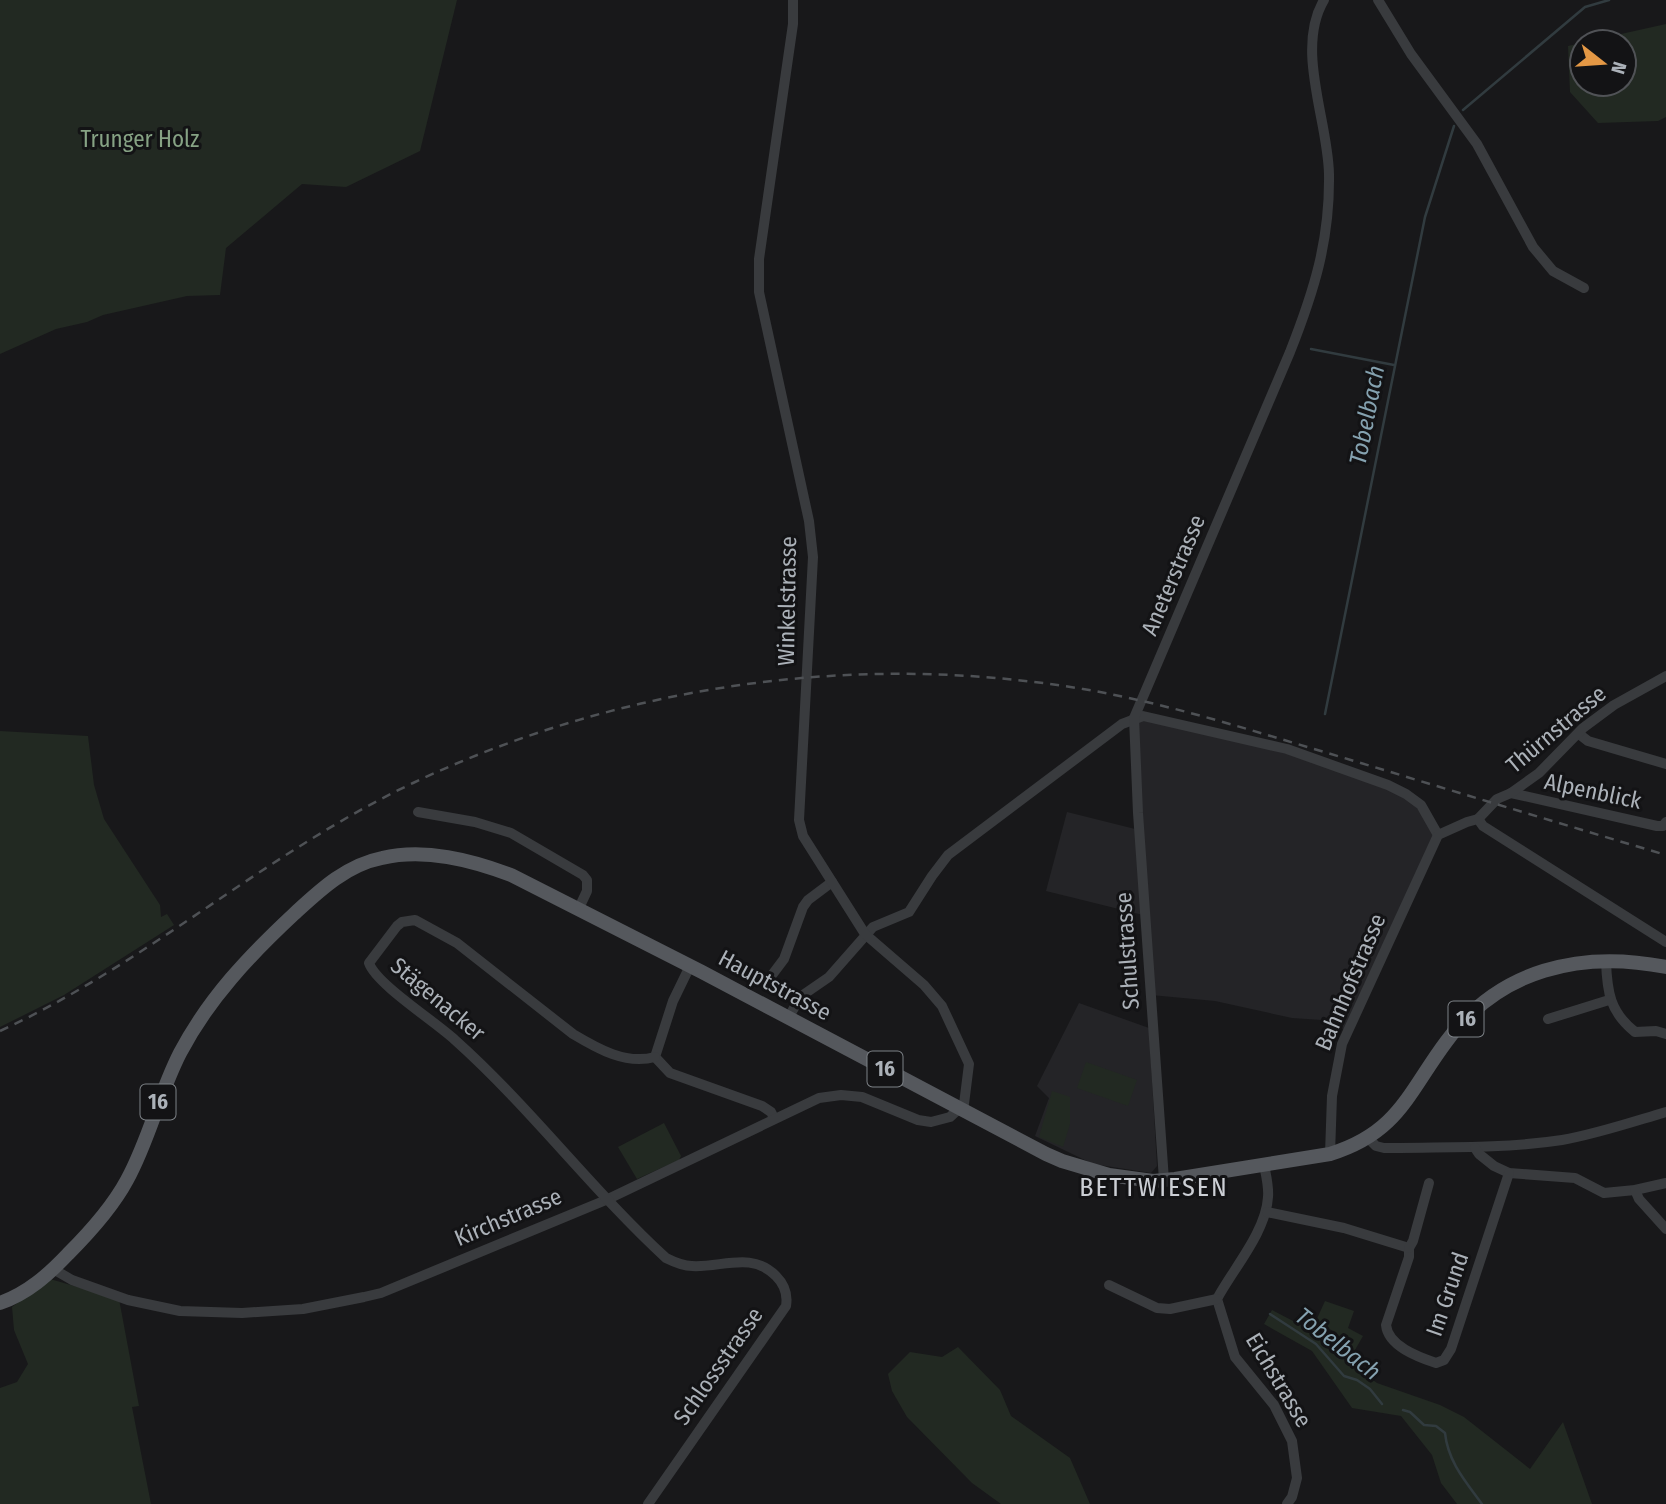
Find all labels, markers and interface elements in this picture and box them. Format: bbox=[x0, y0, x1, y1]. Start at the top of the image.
north arrow bbox=[1568, 28, 1638, 98]
text: N bbox=[1606, 59, 1631, 77]
park label: Trunger Holz bbox=[81, 125, 199, 153]
water label: Tobelbach bbox=[1344, 363, 1390, 467]
street label: Aneterstrasse bbox=[1135, 510, 1211, 640]
street label: Winkelstrasse bbox=[772, 536, 802, 666]
street label: Thürnstrasse bbox=[1500, 679, 1612, 779]
street label: Alpenblick bbox=[1542, 767, 1644, 815]
street label: Schulstrasse bbox=[1109, 891, 1145, 1011]
street label: Bahnhofstrasse bbox=[1309, 909, 1391, 1055]
street label: Hauptstrasse bbox=[714, 944, 836, 1026]
street label: Stägenacker bbox=[385, 951, 491, 1047]
road number: 16 bbox=[1448, 1002, 1484, 1036]
road number: 16 bbox=[868, 1052, 903, 1086]
road number: 16 bbox=[140, 1084, 176, 1120]
district label: BETTWIESEN bbox=[1079, 1172, 1229, 1203]
street label: Kirchstrasse bbox=[450, 1182, 566, 1252]
street label: Im Grund bbox=[1420, 1248, 1474, 1340]
street label: Schlossstrasse bbox=[667, 1302, 769, 1430]
water label: Tobelbach bbox=[1290, 1302, 1386, 1386]
street label: Eichstrasse bbox=[1240, 1328, 1318, 1432]

